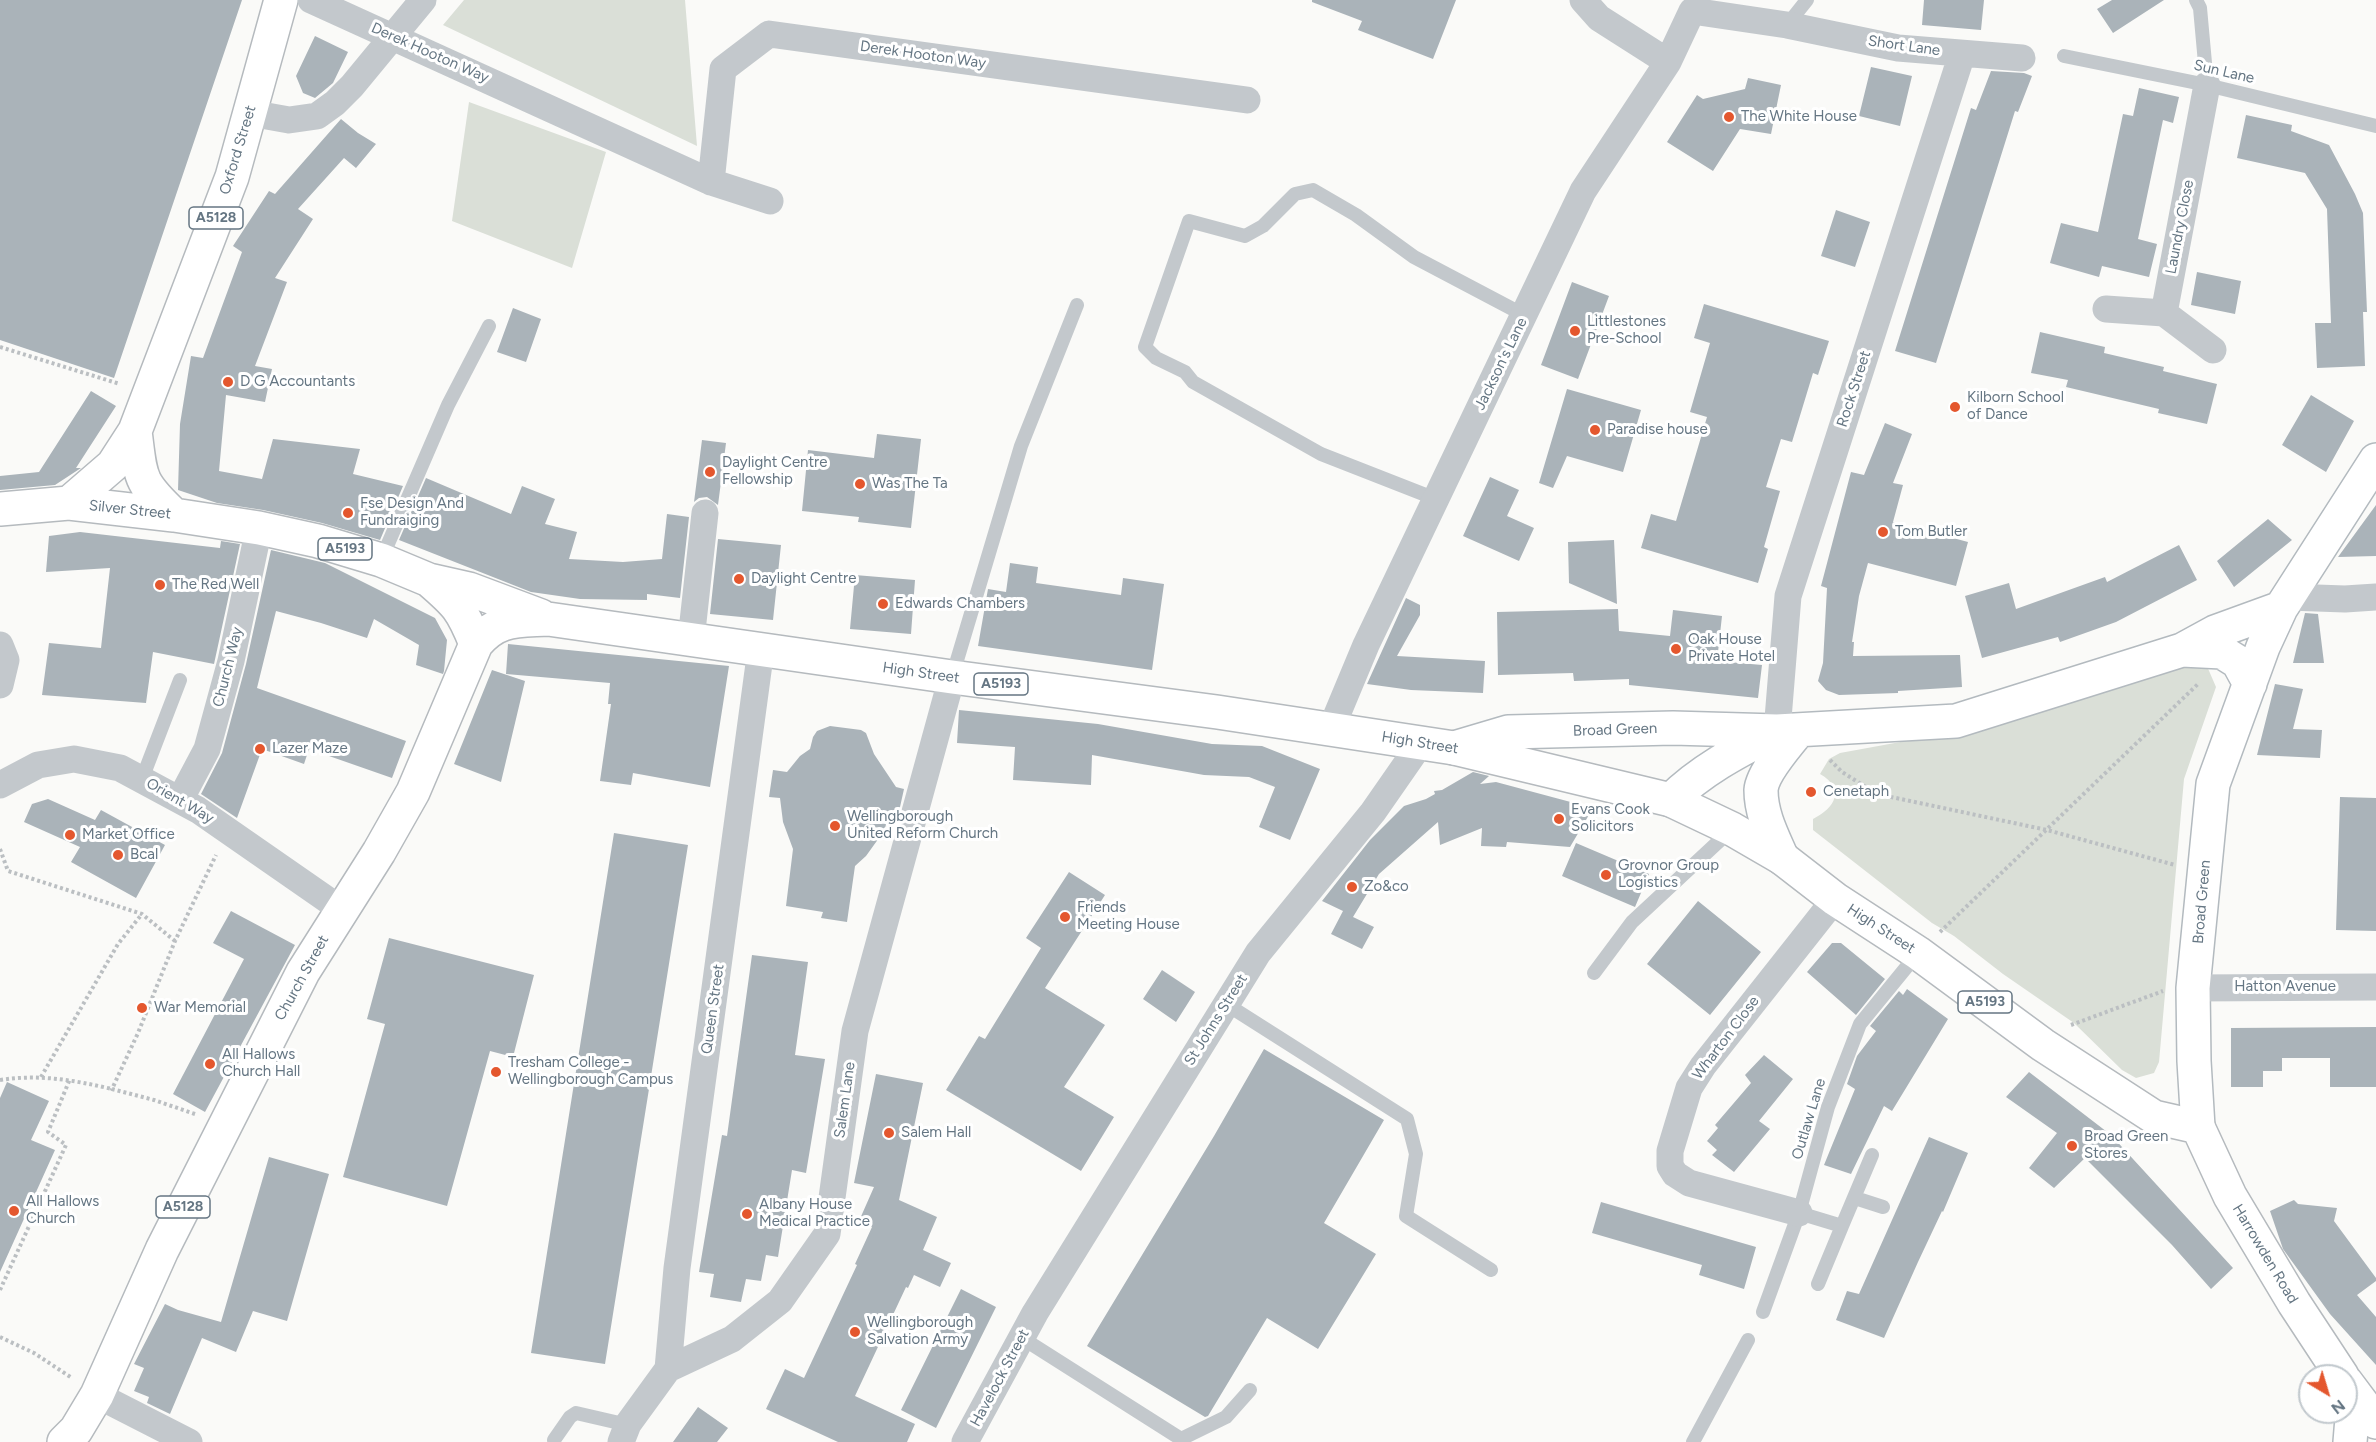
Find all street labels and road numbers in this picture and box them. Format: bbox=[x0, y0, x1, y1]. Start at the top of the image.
street label: Derek Hooton Way bbox=[368, 19, 492, 87]
street label: Short Lane bbox=[1867, 32, 1941, 60]
street label: Derek Hooton Way bbox=[859, 37, 987, 73]
street label: Sun Lane bbox=[2192, 56, 2256, 88]
street label: Oxford Street bbox=[216, 103, 260, 197]
street label: Laundry Close bbox=[2162, 178, 2198, 276]
road number: A5128 bbox=[189, 207, 243, 229]
street label: Jackson's Lane bbox=[1471, 315, 1531, 413]
street label: Rock Street bbox=[1833, 349, 1875, 429]
street label: Silver Street bbox=[88, 497, 172, 523]
road number: A5193 bbox=[318, 538, 372, 560]
street label: Church Way bbox=[209, 625, 247, 709]
street label: High Street bbox=[881, 659, 961, 687]
road number: A5193 bbox=[974, 673, 1028, 695]
street label: Broad Green bbox=[1573, 720, 1657, 740]
street label: High Street bbox=[1380, 728, 1460, 758]
street label: Orient Way bbox=[143, 774, 217, 828]
street label: Broad Green bbox=[2189, 859, 2215, 945]
street label: High Street bbox=[1844, 900, 1918, 958]
street label: Church Street bbox=[271, 932, 333, 1024]
street label: Queen Street bbox=[698, 963, 728, 1055]
street label: St Johns Street bbox=[1181, 971, 1251, 1069]
street label: Hatton Avenue bbox=[2234, 978, 2336, 996]
road number: A5193 bbox=[1958, 991, 2012, 1013]
street label: Wharton Close bbox=[1689, 993, 1763, 1083]
street label: Salem Lane bbox=[831, 1061, 859, 1139]
street label: Outlaw Lane bbox=[1788, 1076, 1830, 1162]
road number: A5128 bbox=[156, 1196, 210, 1218]
street label: Harrowden Road bbox=[2228, 1201, 2302, 1307]
street label: Havelock Street bbox=[967, 1326, 1033, 1430]

